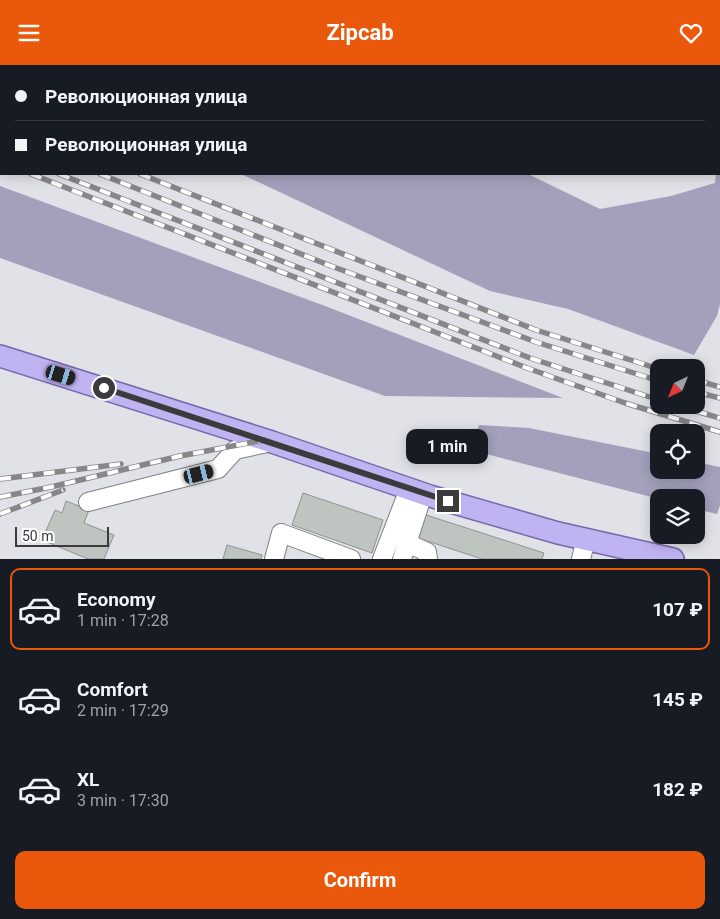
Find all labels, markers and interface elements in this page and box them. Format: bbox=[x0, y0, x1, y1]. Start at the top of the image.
icon: menu bbox=[15, 19, 43, 47]
icon: heart bbox=[677, 19, 705, 47]
text: Zipcab bbox=[326, 20, 394, 45]
text: Революционная улица bbox=[45, 85, 247, 108]
text: Революционная улица bbox=[45, 133, 247, 156]
north arrow bbox=[650, 359, 705, 414]
map controls bbox=[650, 359, 705, 544]
car bbox=[44, 363, 77, 387]
route start bbox=[93, 377, 115, 399]
button: locate bbox=[650, 424, 705, 479]
callout: 1 min bbox=[407, 429, 489, 463]
text: 1 min bbox=[427, 437, 467, 456]
car bbox=[182, 463, 215, 485]
button: layers bbox=[650, 489, 705, 544]
route end bbox=[437, 490, 459, 512]
scale bar bbox=[15, 524, 109, 547]
text: 50 m bbox=[22, 528, 54, 544]
icon: car bbox=[17, 587, 62, 632]
text: Economy bbox=[77, 588, 156, 611]
text: 107 ₽ bbox=[652, 598, 703, 621]
text: 1 min · 17:28 bbox=[77, 611, 169, 630]
icon: car bbox=[17, 677, 62, 722]
text: Comfort bbox=[77, 678, 148, 701]
text: 145 ₽ bbox=[652, 688, 703, 711]
text: 2 min · 17:29 bbox=[77, 701, 169, 720]
icon: car bbox=[17, 767, 62, 812]
text: XL bbox=[77, 768, 99, 791]
text: 182 ₽ bbox=[652, 778, 703, 801]
text: 3 min · 17:30 bbox=[77, 791, 169, 810]
button: Confirm bbox=[15, 851, 705, 909]

